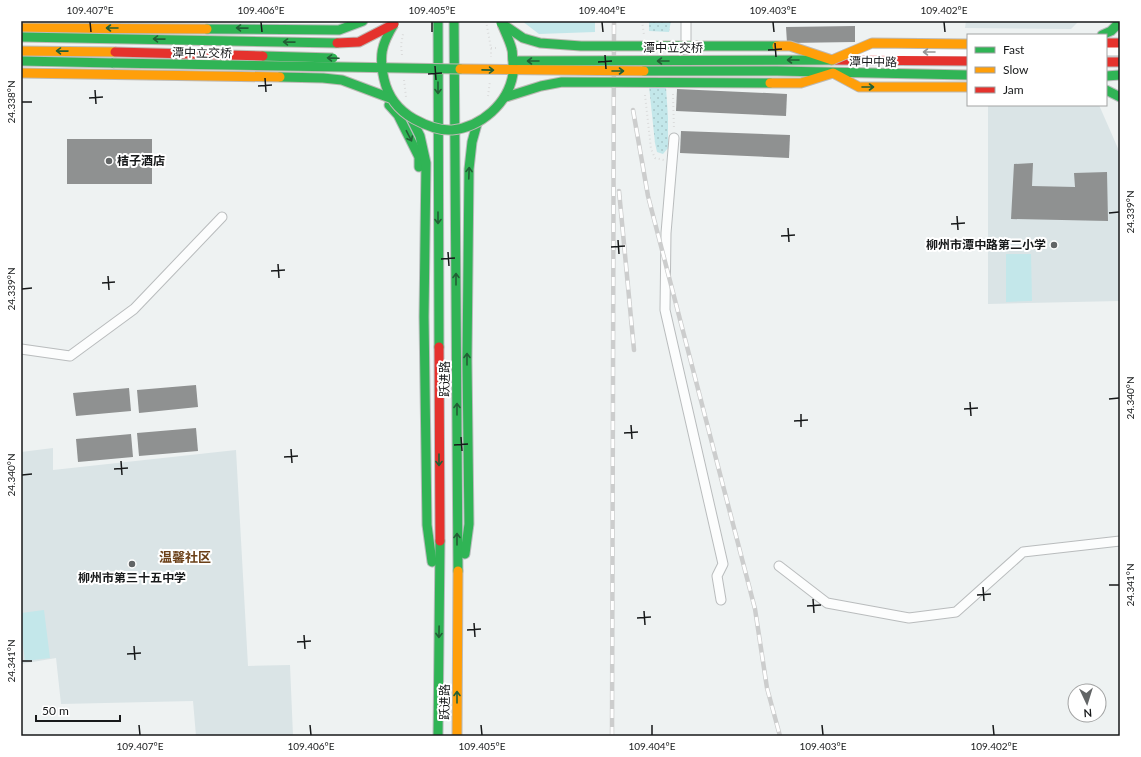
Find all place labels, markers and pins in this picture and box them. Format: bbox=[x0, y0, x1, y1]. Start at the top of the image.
place label: 桔子酒店 bbox=[117, 153, 165, 168]
marker: 桔子酒店 bbox=[104, 156, 114, 166]
place label: 柳州市潭中路第二小学 bbox=[926, 237, 1046, 252]
marker: 柳州市潭中路第二小学 bbox=[1049, 240, 1059, 250]
marker: 柳州市第三十五中学 bbox=[127, 559, 137, 569]
place label: 柳州市第三十五中学 bbox=[78, 570, 186, 585]

